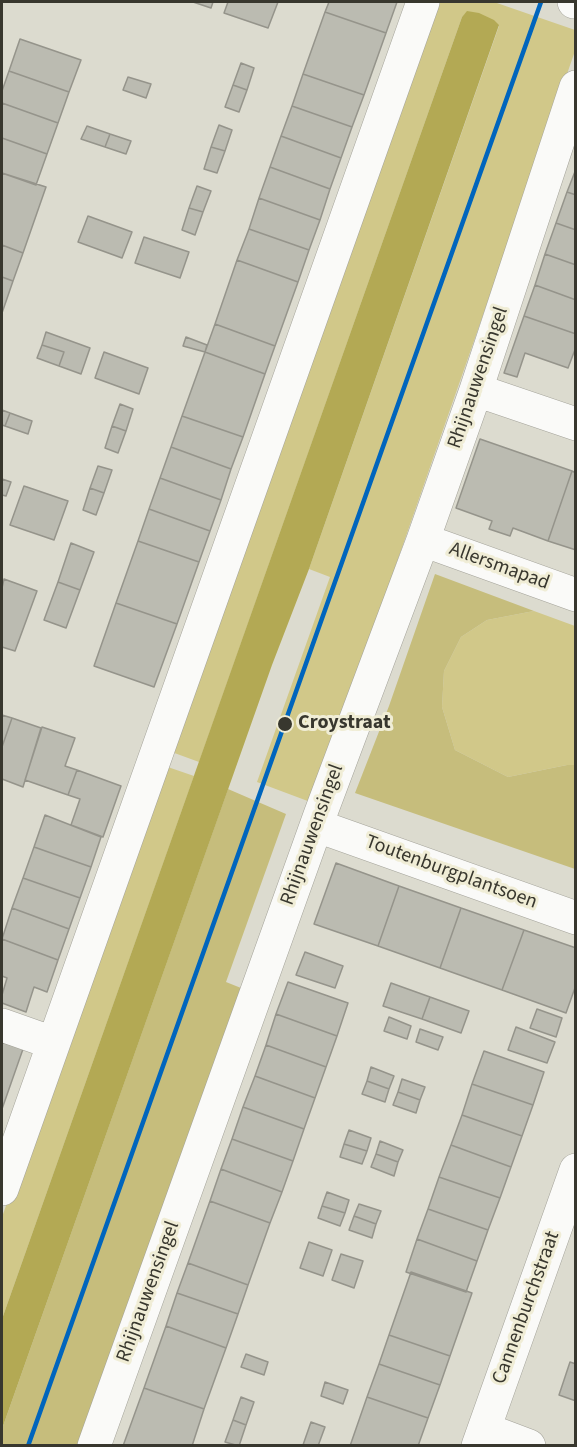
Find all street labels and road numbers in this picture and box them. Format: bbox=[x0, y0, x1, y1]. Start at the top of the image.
street label: Rhijnauwensingel bbox=[444, 304, 514, 452]
street label: Allersmapad bbox=[446, 538, 552, 596]
street label: Rhijnauwensingel bbox=[276, 761, 350, 909]
street label: Toutenburgplantsoen bbox=[362, 831, 540, 915]
street label: Rhijnauwensingel bbox=[112, 1218, 186, 1366]
street label: Cannenburchstraat bbox=[488, 1228, 566, 1388]

